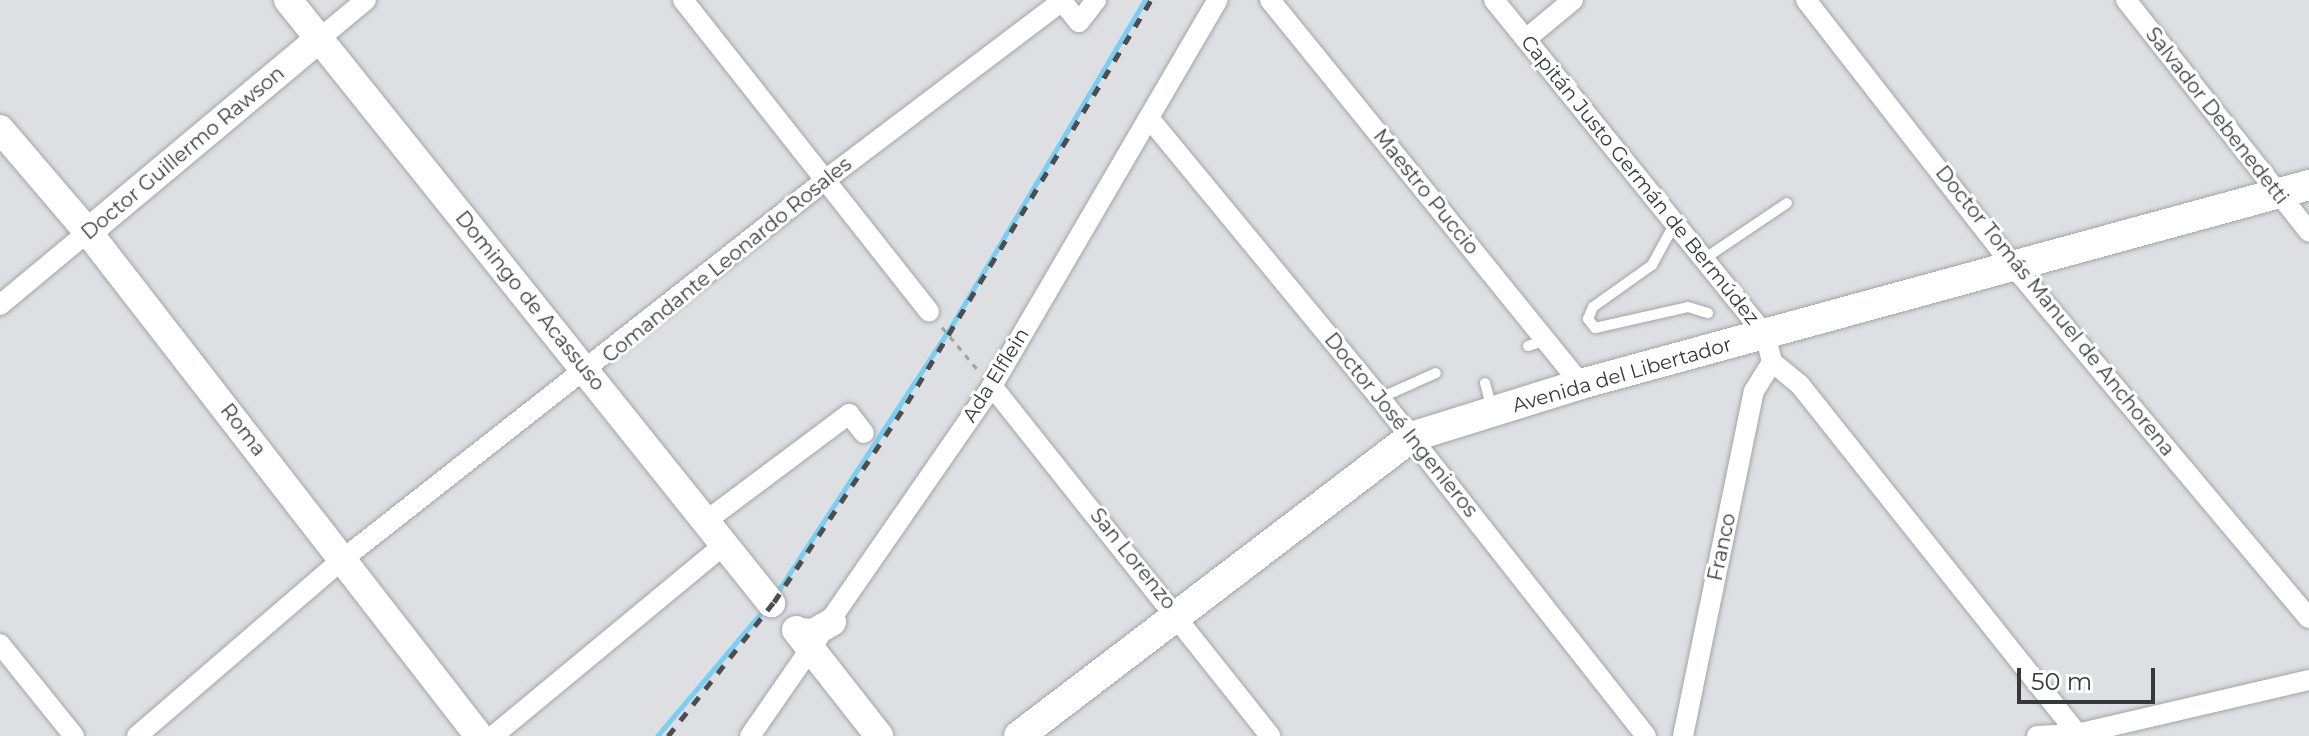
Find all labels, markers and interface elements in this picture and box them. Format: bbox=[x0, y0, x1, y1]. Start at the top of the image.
street label: Salvador Debenedetti bbox=[2140, 23, 2294, 209]
street label: Capitán Justo Germán de Bermúdez bbox=[1516, 31, 1764, 329]
street label: Doctor Guillermo Rawson bbox=[77, 61, 289, 245]
street label: Maestro Puccio bbox=[1368, 124, 1484, 260]
street label: Comandante Leonardo Rosales bbox=[598, 152, 856, 368]
street label: Doctor Tomás Manuel de Anchorena bbox=[1930, 161, 2180, 461]
street label: Domingo de Acassuso bbox=[450, 206, 610, 396]
street label: Ada Elflein bbox=[958, 323, 1034, 427]
street label: Doctor José Ingenieros bbox=[1319, 328, 1483, 522]
street label: Avenida del Libertador bbox=[1510, 332, 1734, 418]
street label: Roma bbox=[215, 399, 271, 461]
street label: San Lorenzo bbox=[1085, 504, 1181, 614]
street label: Franco bbox=[1703, 511, 1741, 583]
scale bar bbox=[2021, 652, 2159, 702]
text: 50 m bbox=[2031, 667, 2092, 696]

